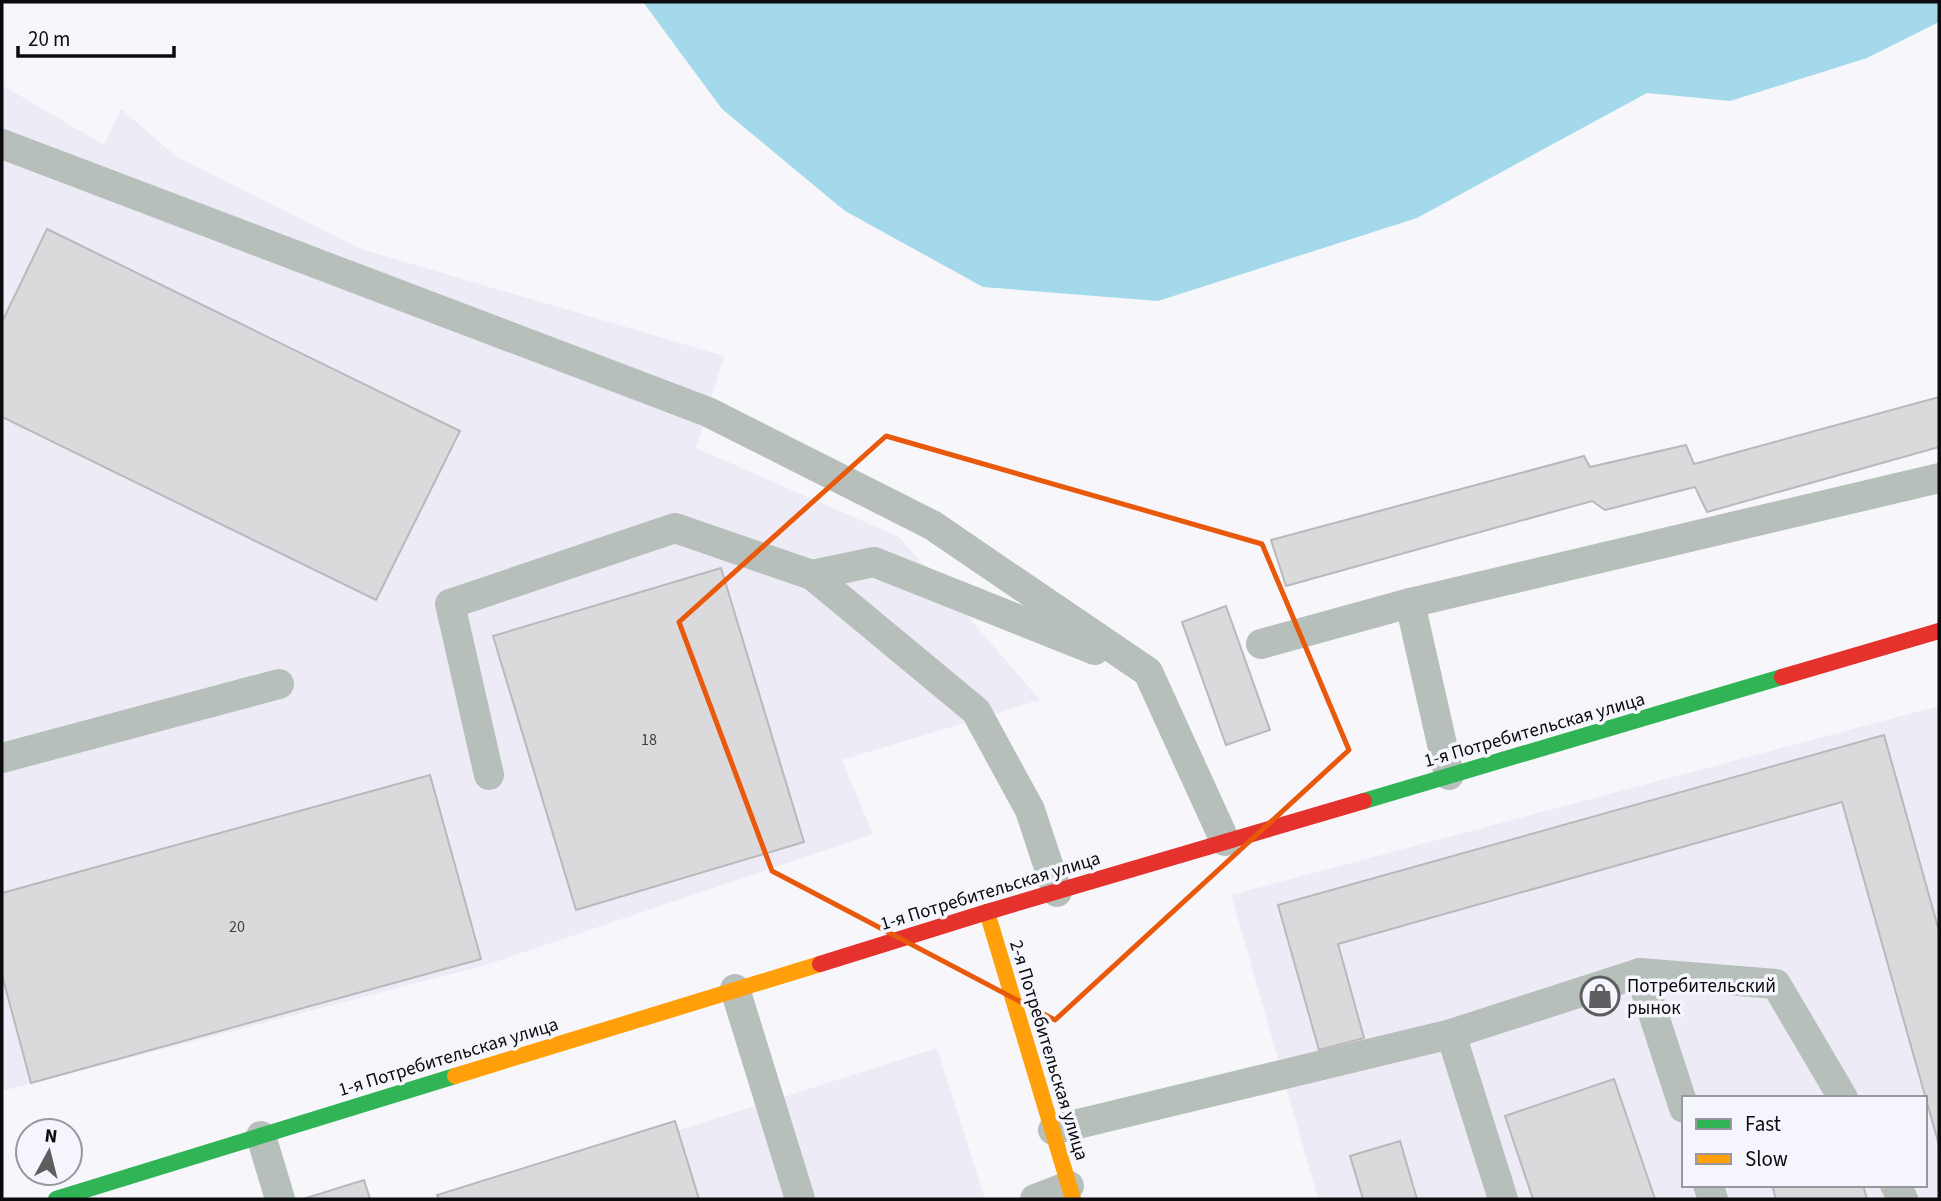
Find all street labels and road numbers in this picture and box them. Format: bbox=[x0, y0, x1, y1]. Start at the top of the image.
street label: 1-я Потребительская улица bbox=[1421, 686, 1648, 775]
street label: 1-я Потребительская улица bbox=[877, 845, 1104, 938]
street label: 2-я Потребительская улица bbox=[1002, 937, 1095, 1164]
street label: 1-я Потребительская улица bbox=[335, 1011, 562, 1104]

